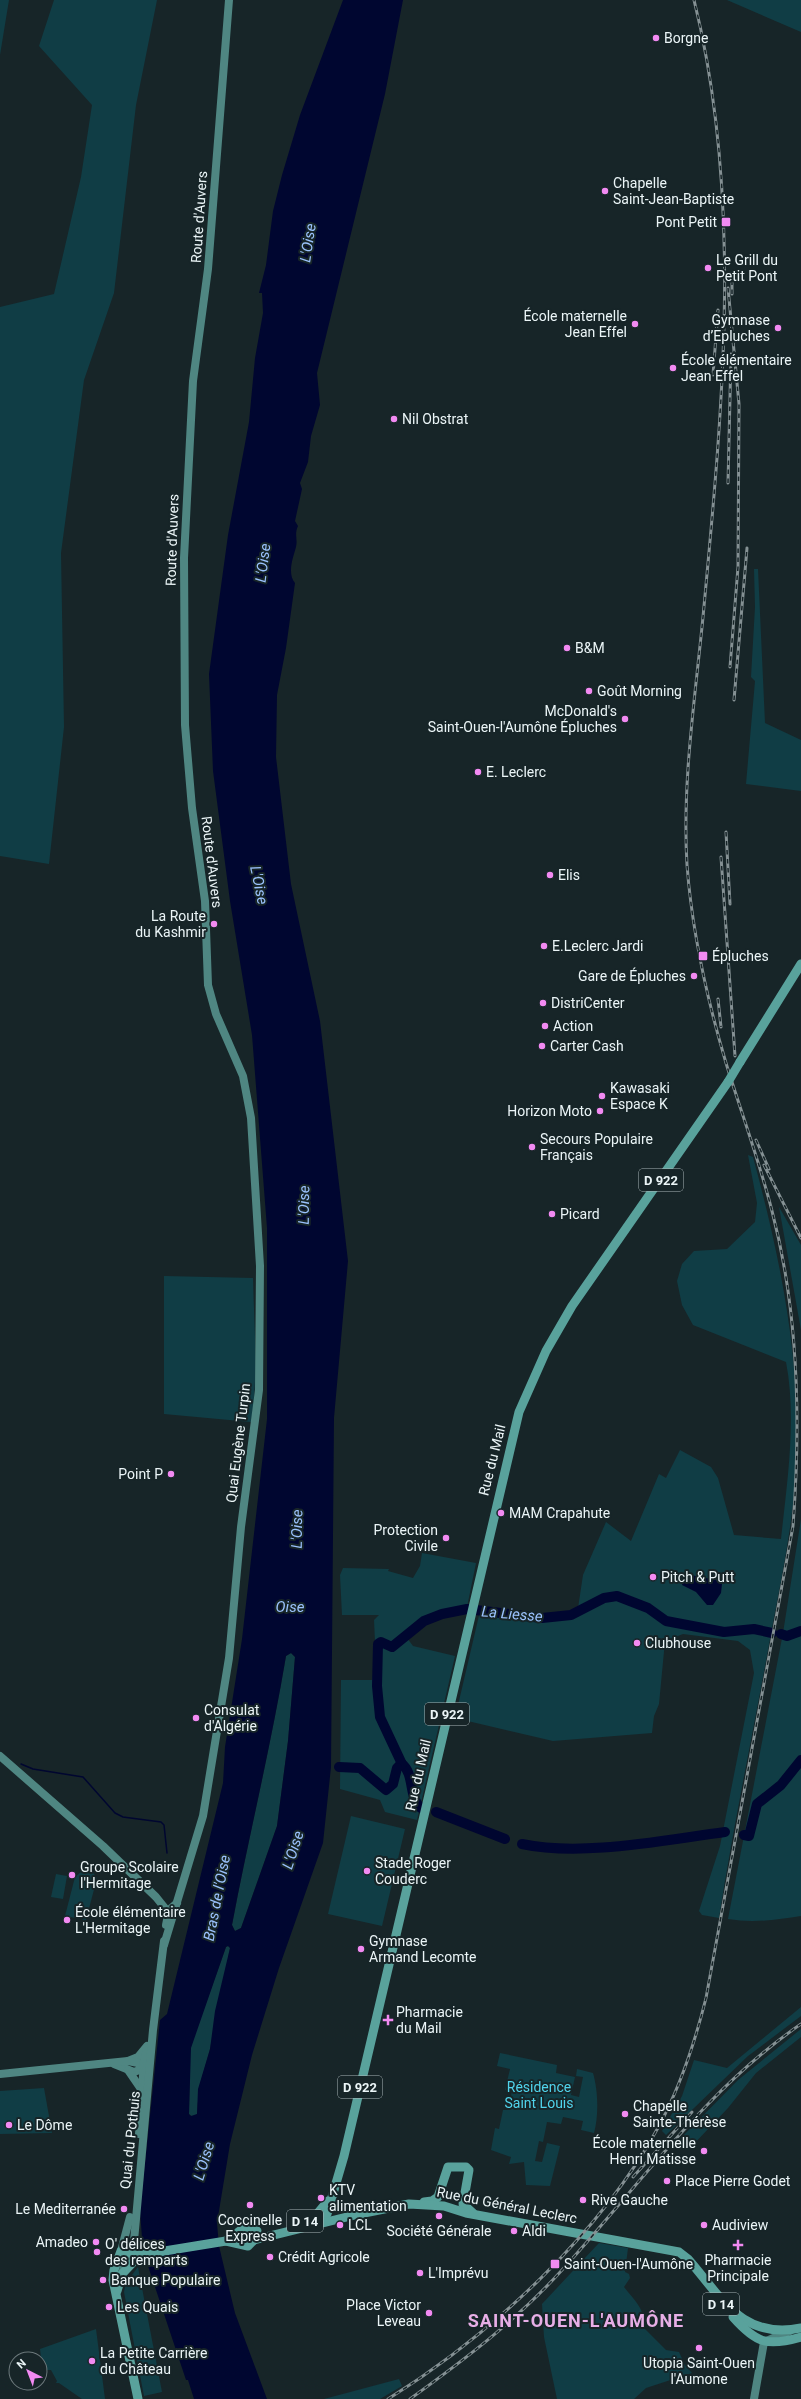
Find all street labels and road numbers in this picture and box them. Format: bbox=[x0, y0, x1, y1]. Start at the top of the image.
street label: Route d'Auvers bbox=[188, 170, 210, 264]
street label: Route d'Auvers bbox=[162, 494, 182, 586]
street label: Route d'Auvers bbox=[198, 815, 226, 909]
road number: D 922 bbox=[639, 1169, 683, 1191]
street label: Quai Eugène Turpin bbox=[223, 1382, 253, 1504]
street label: Rue du Mail bbox=[475, 1423, 509, 1497]
road number: D 922 bbox=[425, 1703, 469, 1725]
street label: Rue du Mail bbox=[402, 1738, 434, 1812]
road number: D 922 bbox=[338, 2076, 382, 2098]
street label: Quai du Pothuis bbox=[117, 2090, 143, 2190]
street label: Rue du Général Leclerc bbox=[436, 2184, 578, 2226]
road number: D 14 bbox=[287, 2210, 323, 2232]
road number: D 14 bbox=[703, 2293, 739, 2315]

